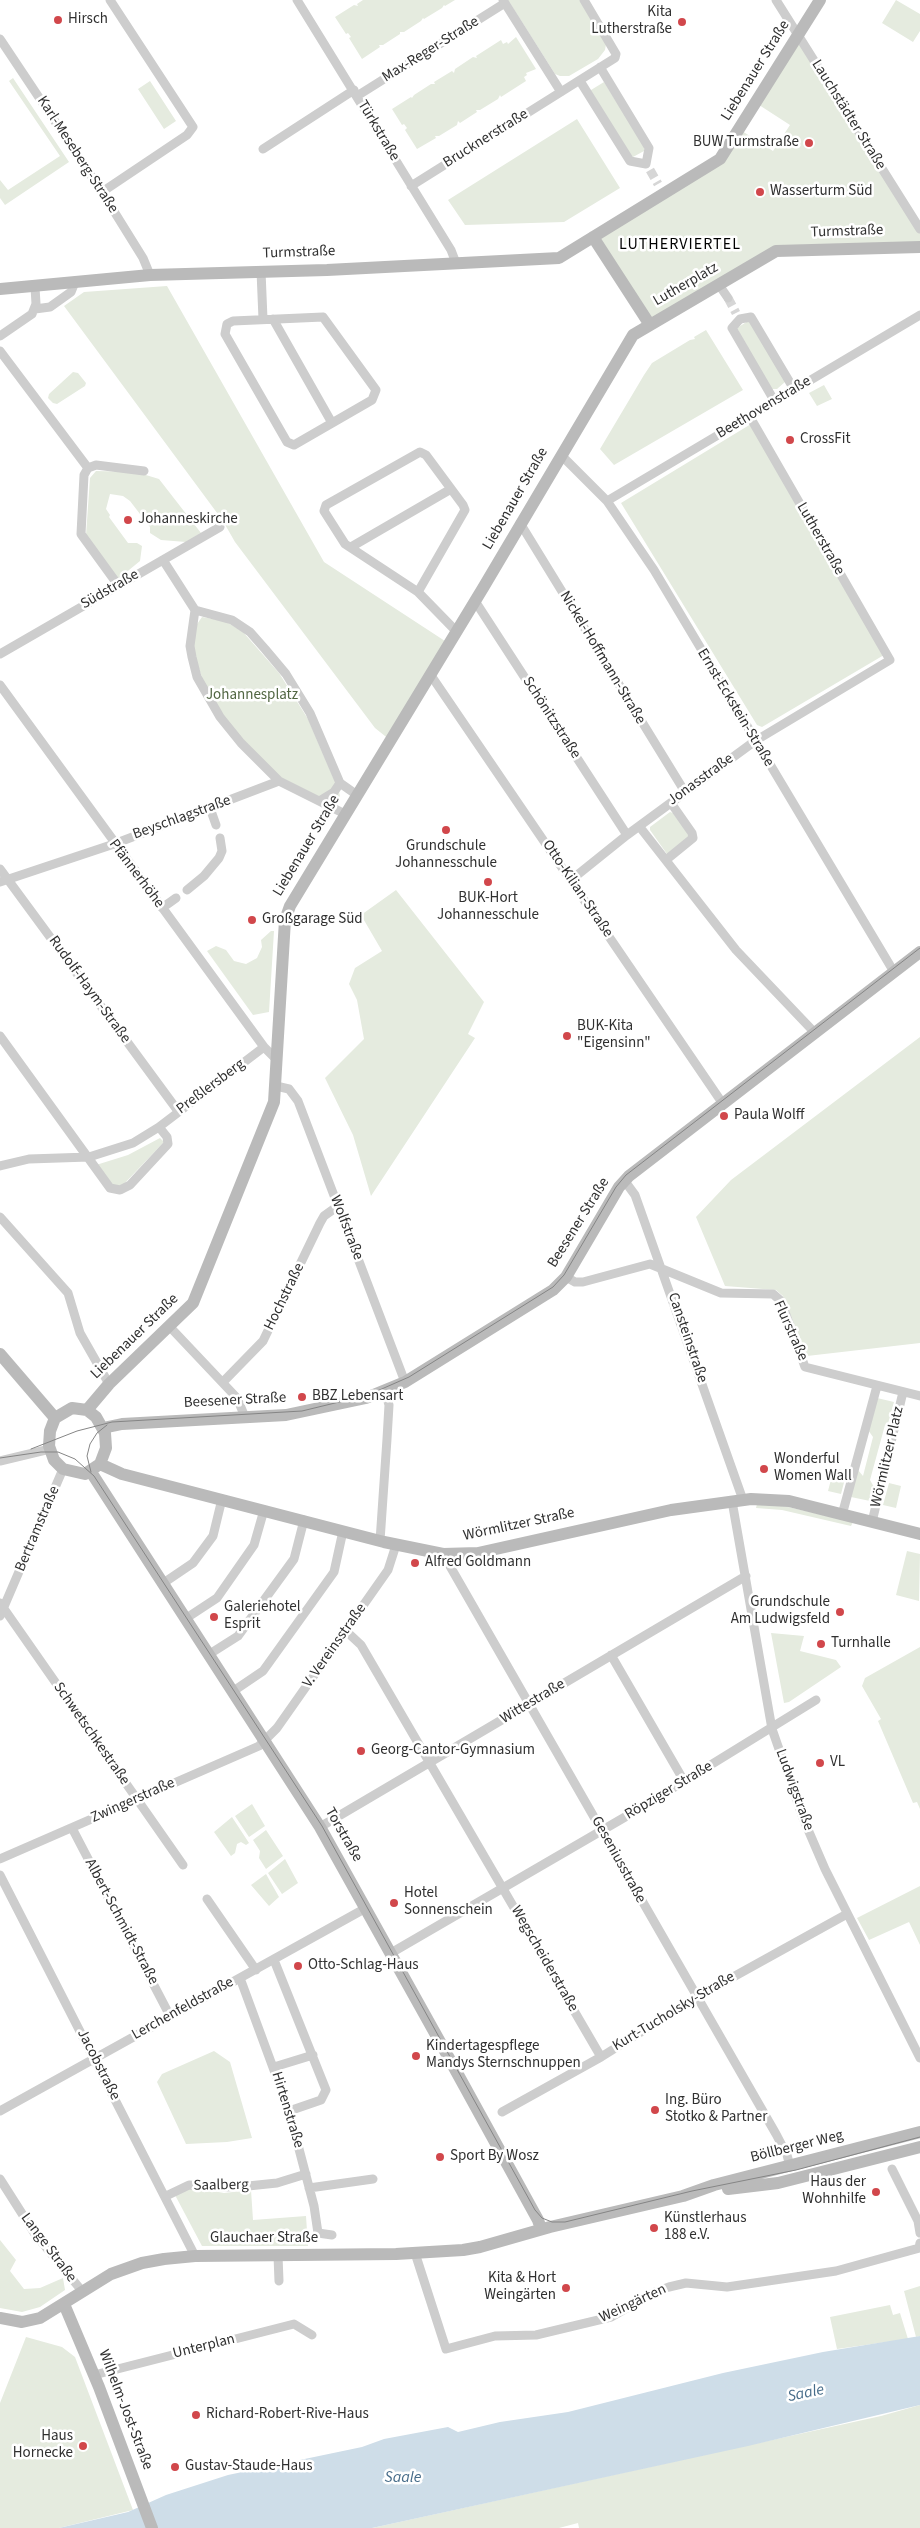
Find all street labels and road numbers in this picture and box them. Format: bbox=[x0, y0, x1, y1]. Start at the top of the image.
street label: Max-Reger-Straße bbox=[379, 13, 483, 87]
street label: Liebenauer Straße bbox=[718, 17, 794, 125]
street label: Lauchstädter Straße bbox=[807, 57, 889, 173]
street label: Karl-Meseberg-Straße bbox=[32, 93, 122, 217]
street label: Türkstraße bbox=[353, 97, 403, 165]
street label: Brucknerstraße bbox=[440, 106, 532, 172]
street label: Turmstraße bbox=[810, 222, 884, 242]
street label: Turmstraße bbox=[262, 243, 336, 263]
street label: Lutherplatz bbox=[650, 259, 722, 311]
street label: Beethovenstraße bbox=[714, 373, 814, 443]
street label: Liebenauer Straße bbox=[479, 445, 553, 553]
street label: Lutherstraße bbox=[792, 500, 848, 578]
street label: Südstraße bbox=[78, 566, 142, 614]
street label: Nickel-Hoffmann-Straße bbox=[555, 588, 649, 728]
street label: Ernst-Eckstein-Straße bbox=[693, 646, 777, 770]
street label: Schönitzstraße bbox=[518, 674, 584, 762]
street label: Jonasstraße bbox=[665, 750, 737, 810]
street label: Beyschlagstraße bbox=[130, 792, 234, 844]
street label: Liebenauer Straße bbox=[270, 792, 344, 900]
street label: Pfännerhöhe bbox=[104, 836, 168, 912]
street label: Otto-Kilian-Straße bbox=[538, 837, 616, 941]
street label: Rudolf-Haym-Straße bbox=[44, 933, 134, 1047]
street label: Preßlersberg bbox=[173, 1056, 249, 1118]
street label: Beesener Straße bbox=[544, 1175, 614, 1271]
street label: Wolfstraße bbox=[325, 1193, 367, 1263]
street label: Hochstraße bbox=[261, 1260, 309, 1334]
street label: Liebenauer Straße bbox=[87, 1291, 183, 1383]
street label: Cansteinstraße bbox=[663, 1291, 711, 1385]
street label: Flurstraße bbox=[769, 1298, 811, 1364]
street label: Beesener Straße bbox=[183, 1389, 287, 1413]
street label: Wörmlitzer Platz bbox=[868, 1405, 908, 1509]
street label: Bertramstraße bbox=[12, 1484, 64, 1574]
street label: Wörmlitzer Straße bbox=[462, 1504, 576, 1546]
street label: V. Vereinsstraße bbox=[299, 1600, 371, 1692]
street label: Wittestraße bbox=[497, 1676, 569, 1728]
street label: Schwetschkestraße bbox=[49, 1679, 133, 1789]
street label: Ludwigstraße bbox=[771, 1747, 817, 1833]
street label: Röpziger Straße bbox=[622, 1758, 716, 1824]
street label: Zwingerstraße bbox=[88, 1774, 178, 1828]
street label: Torstraße bbox=[320, 1805, 366, 1865]
street label: Geseniusstraße bbox=[587, 1814, 649, 1906]
street label: Albert-Schmidt-Straße bbox=[80, 1856, 162, 1988]
street label: Wegscheiderstraße bbox=[506, 1903, 582, 2015]
street label: Kurt-Tucholsky-Straße bbox=[610, 1968, 738, 2056]
street label: Lerchenfeldstraße bbox=[129, 1974, 237, 2044]
street label: Jacobstraße bbox=[72, 2027, 124, 2103]
street label: Hirtenstraße bbox=[267, 2070, 307, 2150]
street label: Böllberger Weg bbox=[749, 2127, 845, 2167]
street label: Saalberg bbox=[193, 2177, 249, 2195]
street label: Lange Straße bbox=[16, 2210, 80, 2286]
street label: Glauchaer Straße bbox=[210, 2230, 318, 2248]
street label: Weingärten bbox=[597, 2281, 669, 2327]
street label: Unterplan bbox=[171, 2331, 237, 2363]
street label: Wilhelm-Jost-Straße bbox=[94, 2347, 156, 2473]

